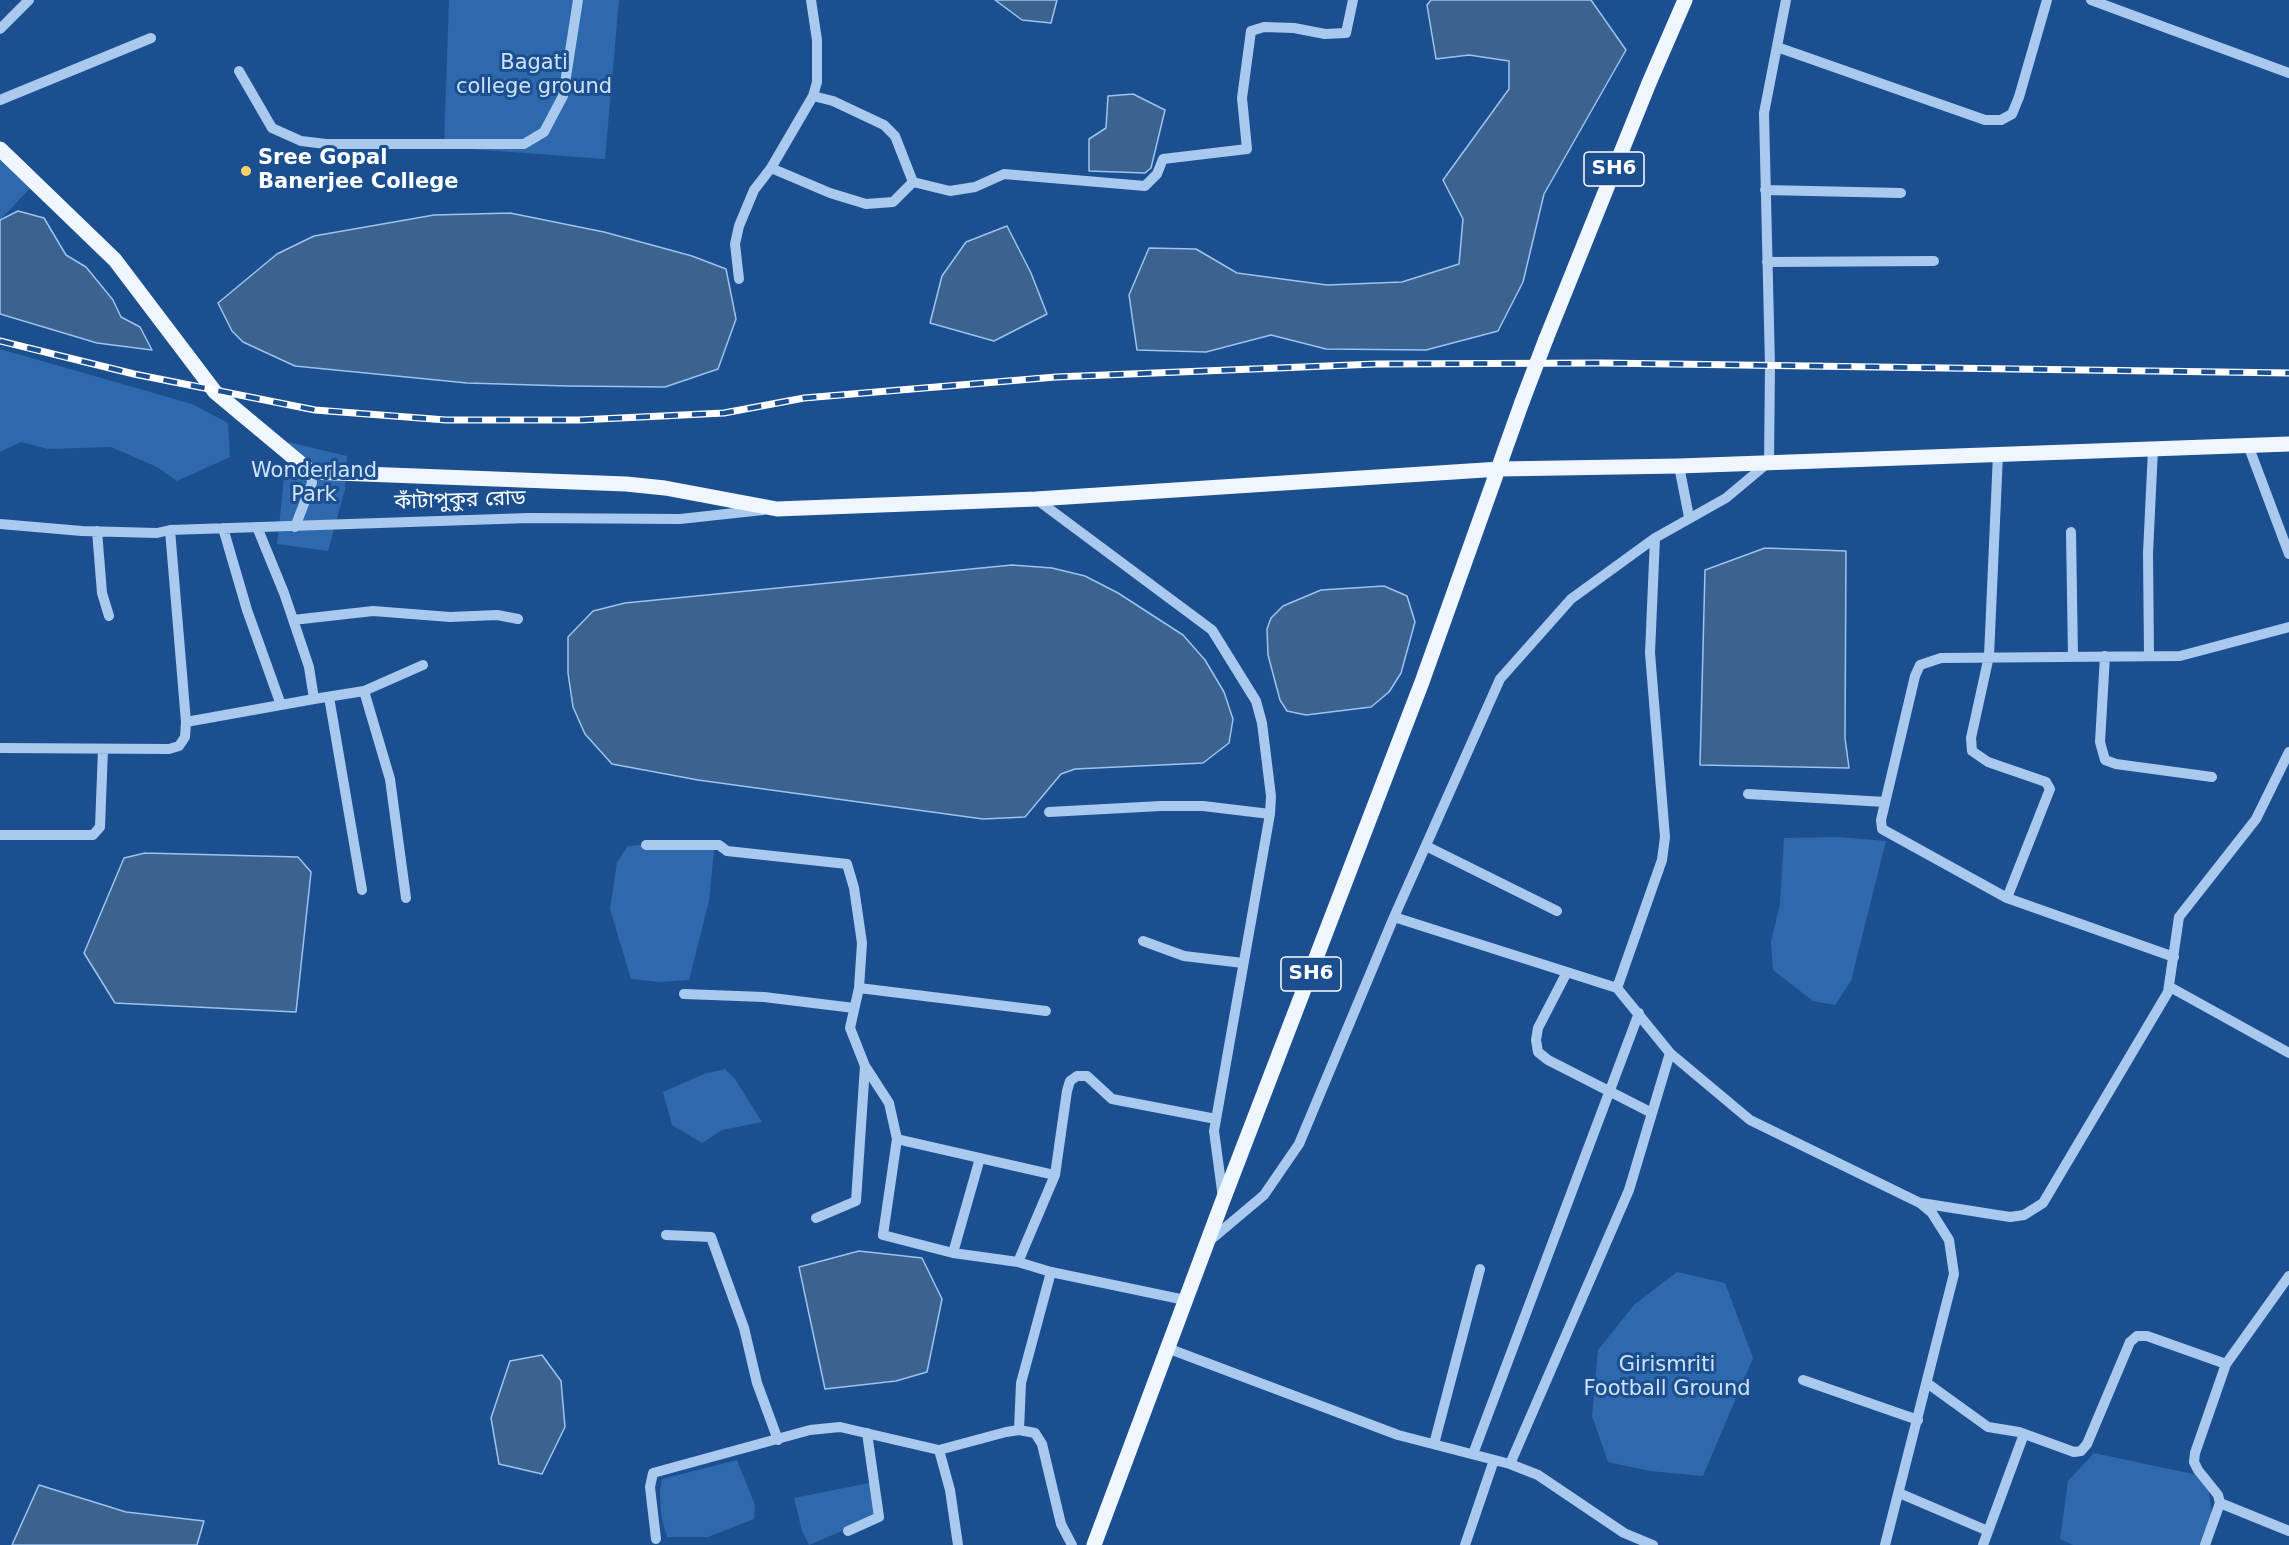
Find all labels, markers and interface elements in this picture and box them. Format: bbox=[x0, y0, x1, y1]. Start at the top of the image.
park label: Bagati college ground bbox=[456, 51, 612, 101]
place label: Sree Gopal Banerjee College bbox=[258, 146, 458, 196]
road number: SH6 bbox=[1584, 152, 1644, 186]
marker: Sree Gopal Banerjee College bbox=[239, 164, 253, 178]
park label: Wonderland Park bbox=[251, 459, 377, 509]
street label: কাঁটাপুকুর রোড bbox=[394, 486, 526, 516]
road number: SH6 bbox=[1281, 957, 1341, 991]
park label: Girismriti Football Ground bbox=[1583, 1353, 1751, 1403]

